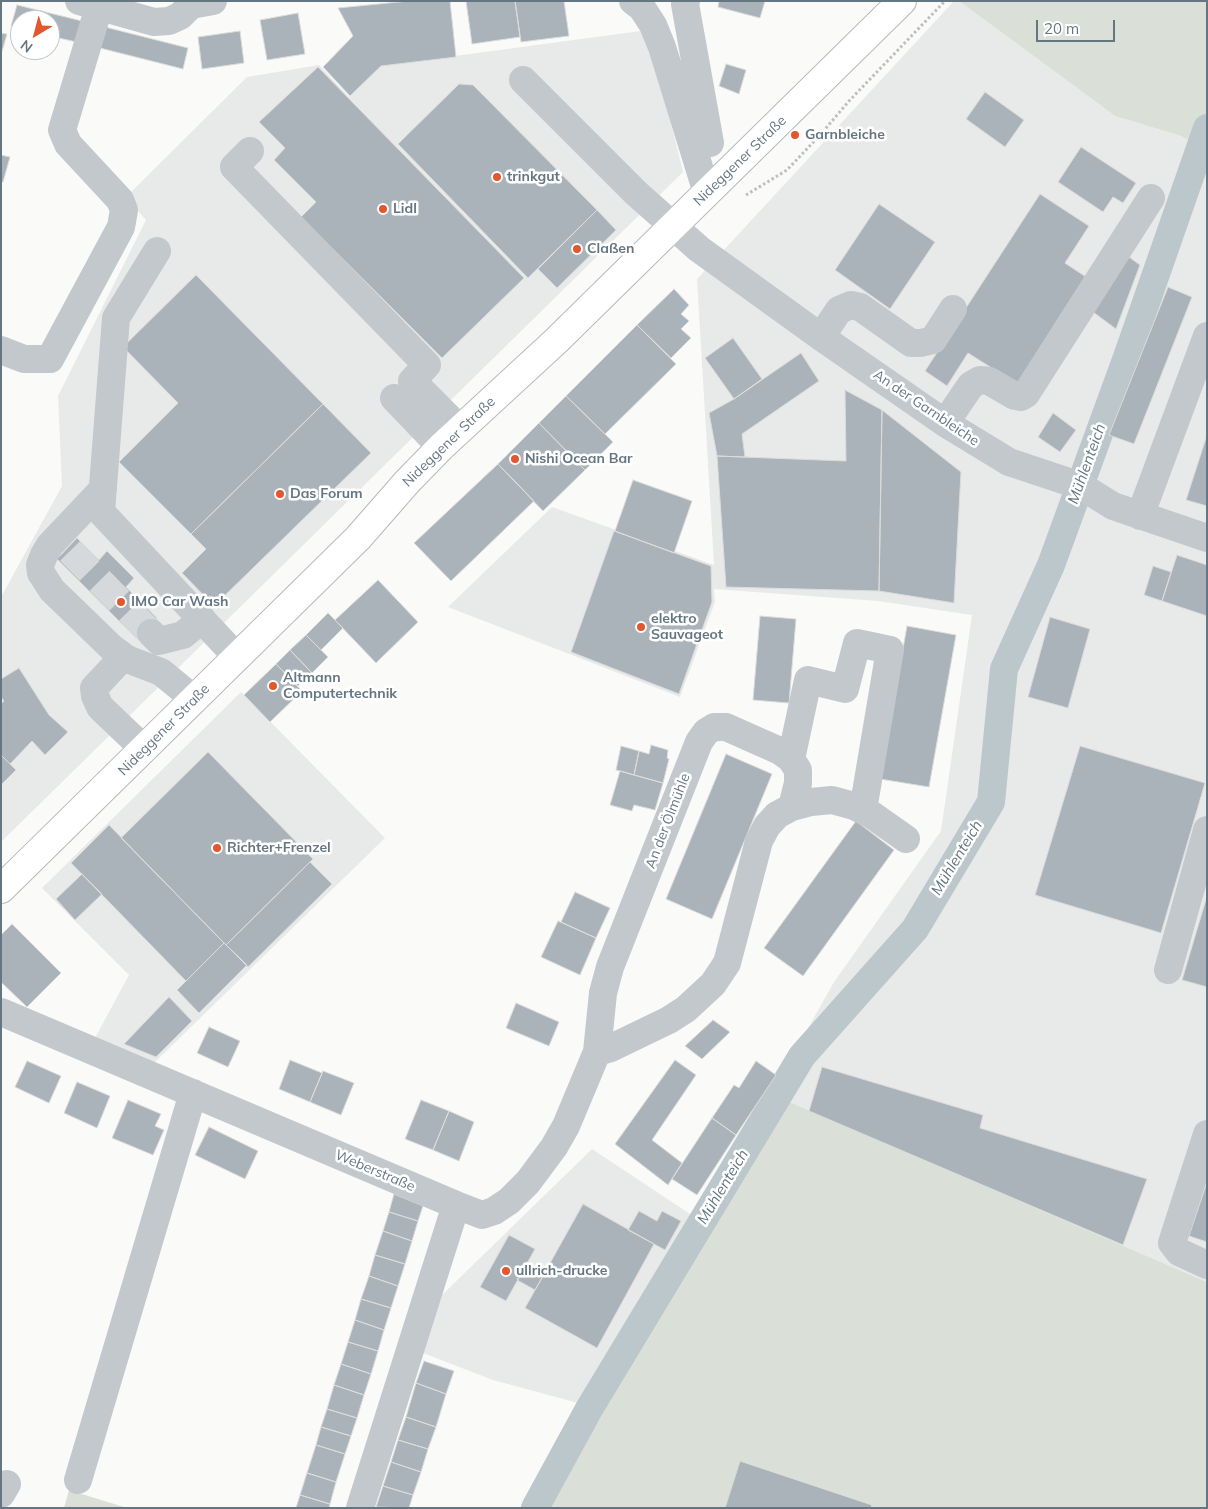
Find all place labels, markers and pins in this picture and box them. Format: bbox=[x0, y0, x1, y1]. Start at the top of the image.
place label: Garnbleiche bbox=[805, 127, 885, 143]
marker: Garnbleiche bbox=[789, 129, 801, 141]
place label: trinkgut bbox=[507, 169, 560, 185]
marker: trinkgut bbox=[491, 171, 503, 183]
place label: Lidl bbox=[393, 201, 417, 217]
marker: Lidl bbox=[377, 203, 389, 215]
place label: Claßen bbox=[587, 241, 634, 257]
marker: Claßen bbox=[571, 243, 583, 255]
place label: Nishi Ocean Bar bbox=[525, 451, 633, 467]
marker: Nishi Ocean Bar bbox=[509, 453, 521, 465]
place label: Das Forum bbox=[290, 486, 363, 502]
marker: Das Forum bbox=[274, 488, 286, 500]
place label: IMO Car Wash bbox=[131, 594, 228, 610]
marker: IMO Car Wash bbox=[115, 596, 127, 608]
place label: elektro Sauvageot bbox=[651, 611, 723, 644]
marker: elektro Sauvageot bbox=[635, 621, 647, 633]
place label: Altmann Computertechnik bbox=[283, 670, 397, 702]
marker: Altmann Computertechnik bbox=[267, 680, 279, 692]
place label: Richter+Frenzel bbox=[227, 840, 331, 856]
marker: Richter+Frenzel bbox=[211, 842, 223, 854]
place label: ullrich-drucke bbox=[516, 1263, 607, 1279]
marker: ullrich-drucke bbox=[500, 1265, 512, 1277]

